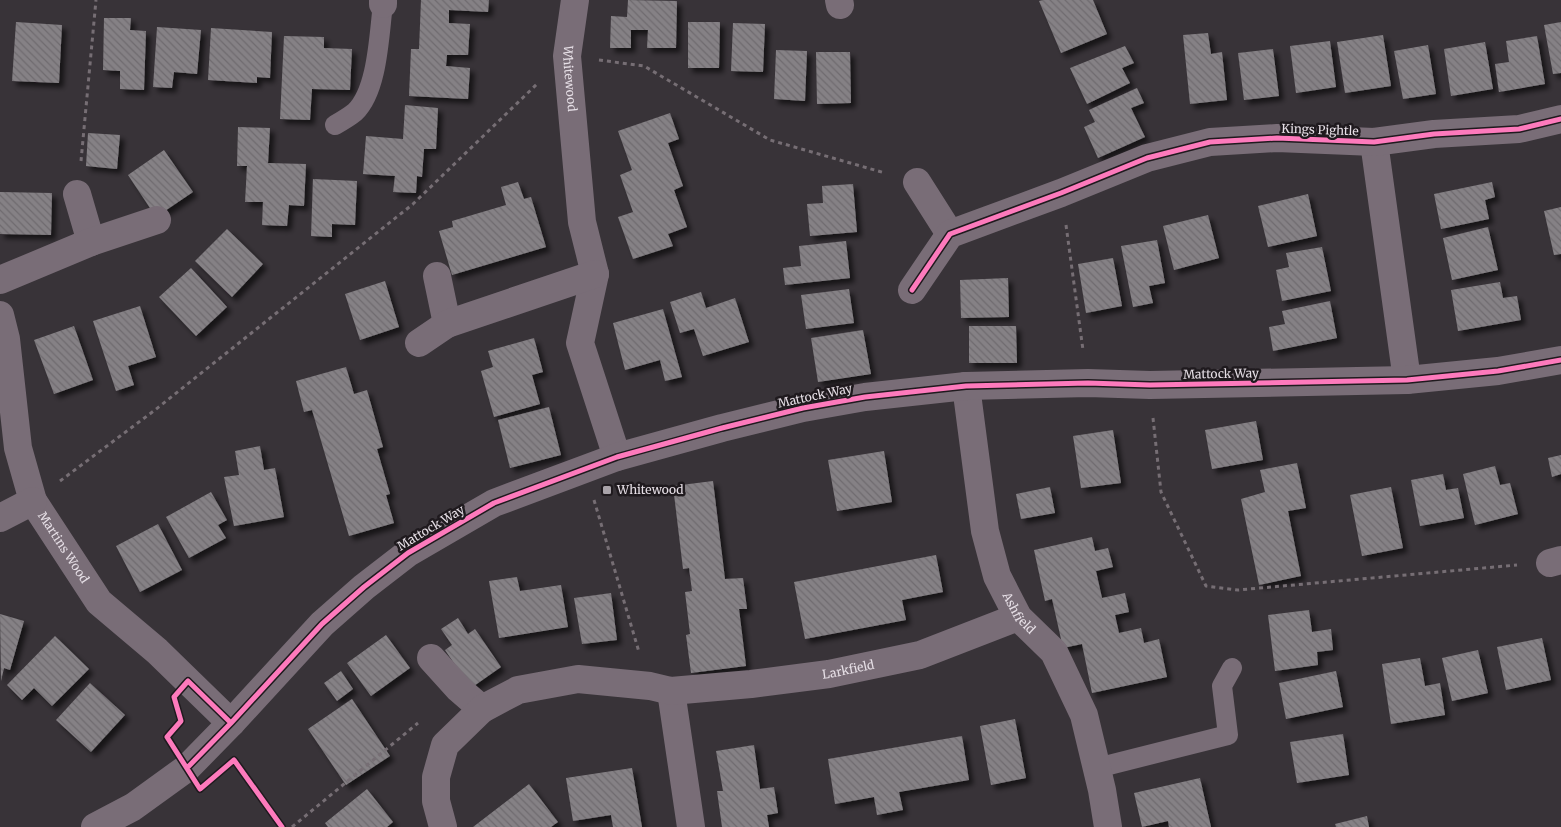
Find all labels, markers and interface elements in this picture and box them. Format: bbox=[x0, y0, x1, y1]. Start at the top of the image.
street label: Whitewood bbox=[560, 43, 580, 112]
street label: Kings Pightle bbox=[1281, 121, 1359, 138]
street label: Mattock Way bbox=[1183, 365, 1259, 382]
street label: Mattock Way bbox=[776, 380, 854, 411]
place label: Whitewood bbox=[616, 482, 684, 497]
marker: Whitewood bbox=[601, 484, 613, 496]
street label: Mattock Way bbox=[394, 502, 467, 554]
street label: Martins Wood bbox=[35, 509, 93, 586]
street label: Ashfield bbox=[999, 589, 1039, 637]
street label: Larkfield bbox=[821, 657, 876, 682]

